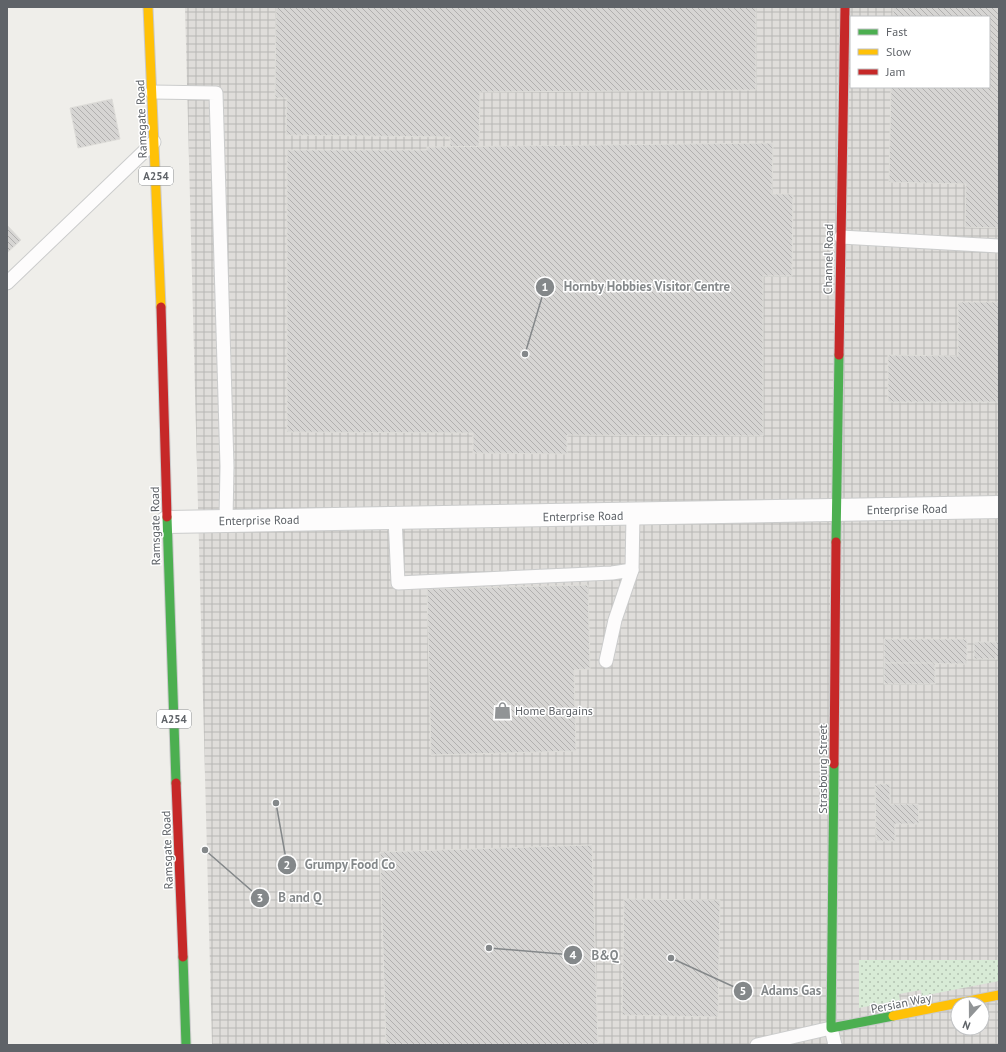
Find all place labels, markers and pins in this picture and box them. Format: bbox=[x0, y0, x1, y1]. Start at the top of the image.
callout: Hornby Hobbies Visitor Centre bbox=[535, 274, 738, 299]
shop icon: Home Bargains bbox=[492, 700, 512, 720]
place label: Home Bargains bbox=[515, 703, 593, 718]
callout: Grumpy Food Co bbox=[277, 852, 404, 877]
callout: B and Q bbox=[250, 885, 330, 910]
callout: B&Q bbox=[563, 943, 626, 968]
callout: Adams Gas bbox=[733, 978, 829, 1003]

